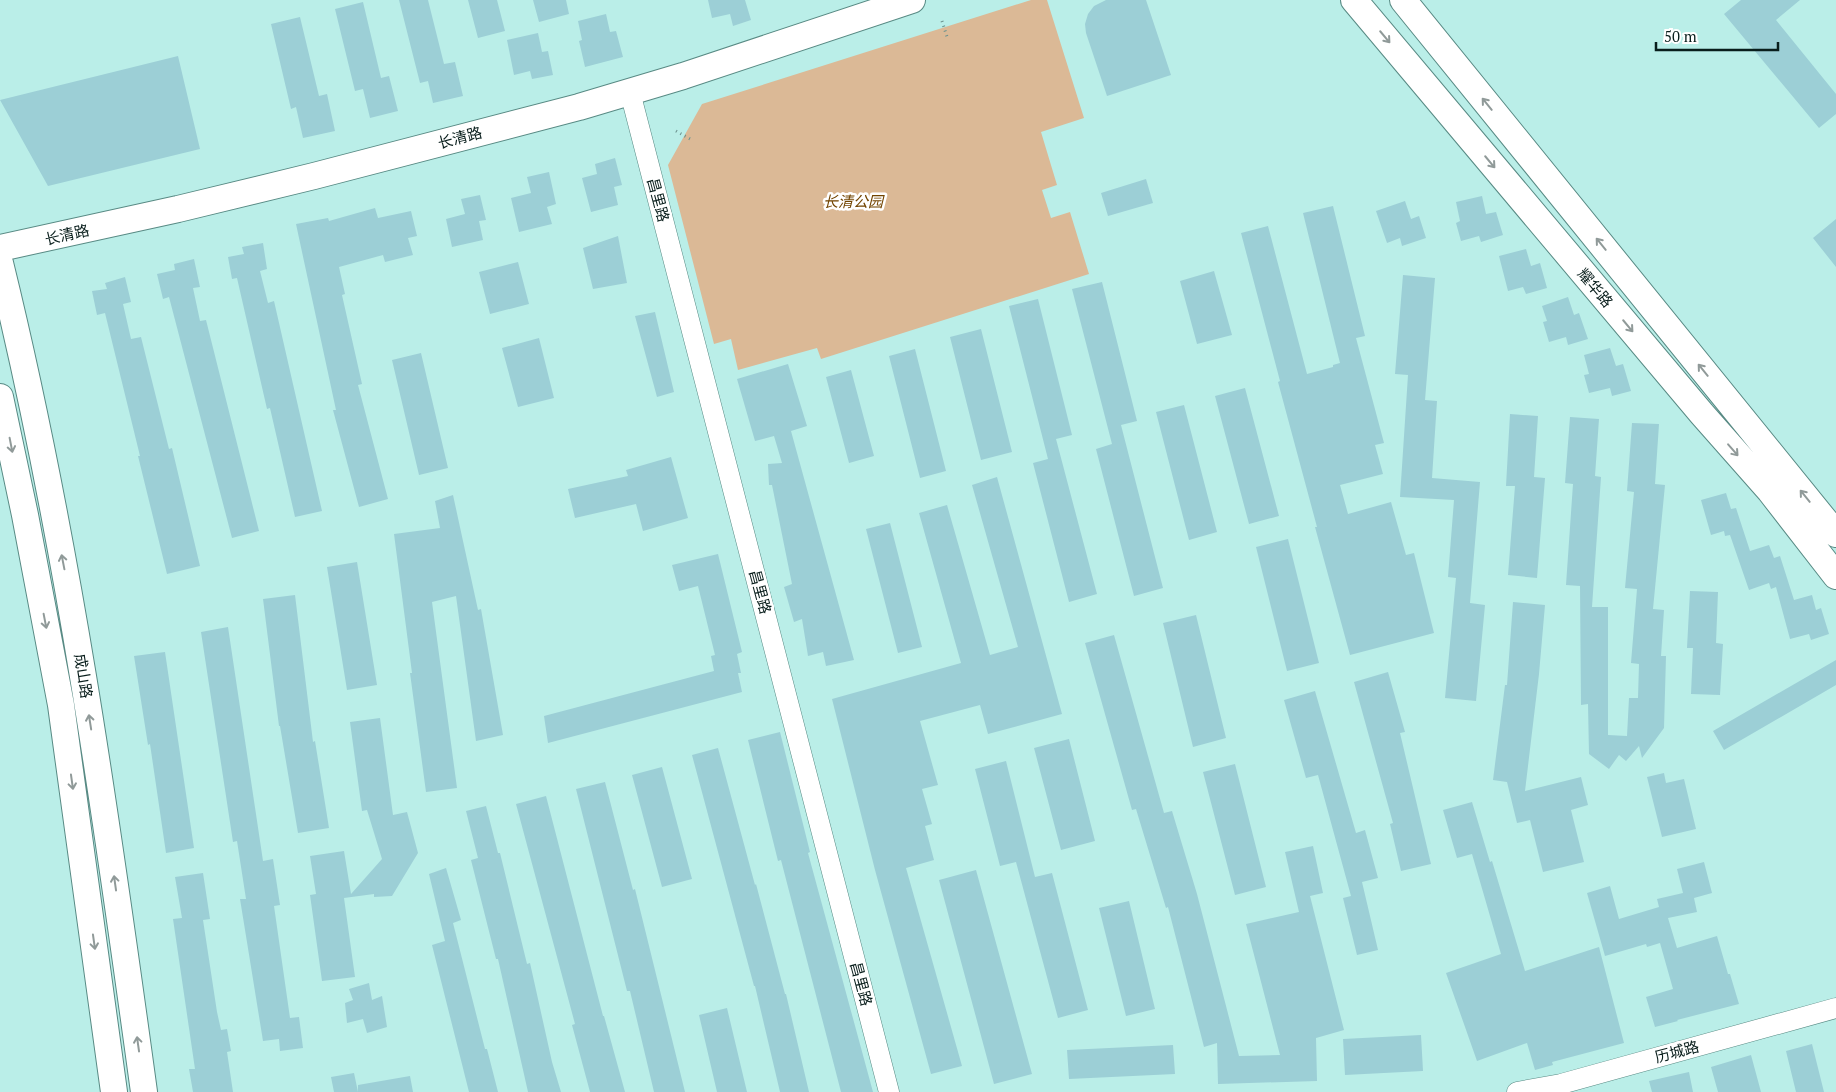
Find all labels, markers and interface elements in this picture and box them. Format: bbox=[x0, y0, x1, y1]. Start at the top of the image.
scale bar bbox=[1656, 20, 1778, 52]
text: 50 m bbox=[1664, 26, 1697, 46]
one-way arrow bbox=[1379, 31, 1391, 44]
one-way arrow bbox=[1482, 98, 1493, 111]
street label: 长清路 bbox=[435, 122, 484, 153]
one-way arrow bbox=[1484, 155, 1495, 168]
street label: 昌里路 bbox=[643, 175, 674, 224]
park label: 长清公园 bbox=[823, 191, 885, 211]
street label: 长清路 bbox=[43, 219, 91, 249]
one-way arrow bbox=[1595, 237, 1606, 250]
street label: 耀华路 bbox=[1574, 264, 1618, 311]
one-way arrow bbox=[1622, 319, 1633, 332]
one-way arrow bbox=[1698, 364, 1709, 377]
one-way arrow bbox=[6, 436, 16, 452]
one-way arrow bbox=[1728, 443, 1739, 456]
one-way arrow bbox=[1800, 490, 1811, 503]
one-way arrow bbox=[58, 554, 67, 570]
street label: 昌里路 bbox=[745, 567, 776, 616]
one-way arrow bbox=[41, 613, 50, 629]
street label: 成山路 bbox=[71, 652, 97, 700]
one-way arrow bbox=[85, 715, 95, 731]
one-way arrow bbox=[67, 773, 77, 789]
one-way arrow bbox=[110, 875, 120, 891]
one-way arrow bbox=[89, 934, 99, 950]
street label: 昌里路 bbox=[846, 959, 877, 1008]
one-way arrow bbox=[132, 1036, 142, 1052]
street label: 历城路 bbox=[1652, 1036, 1701, 1067]

